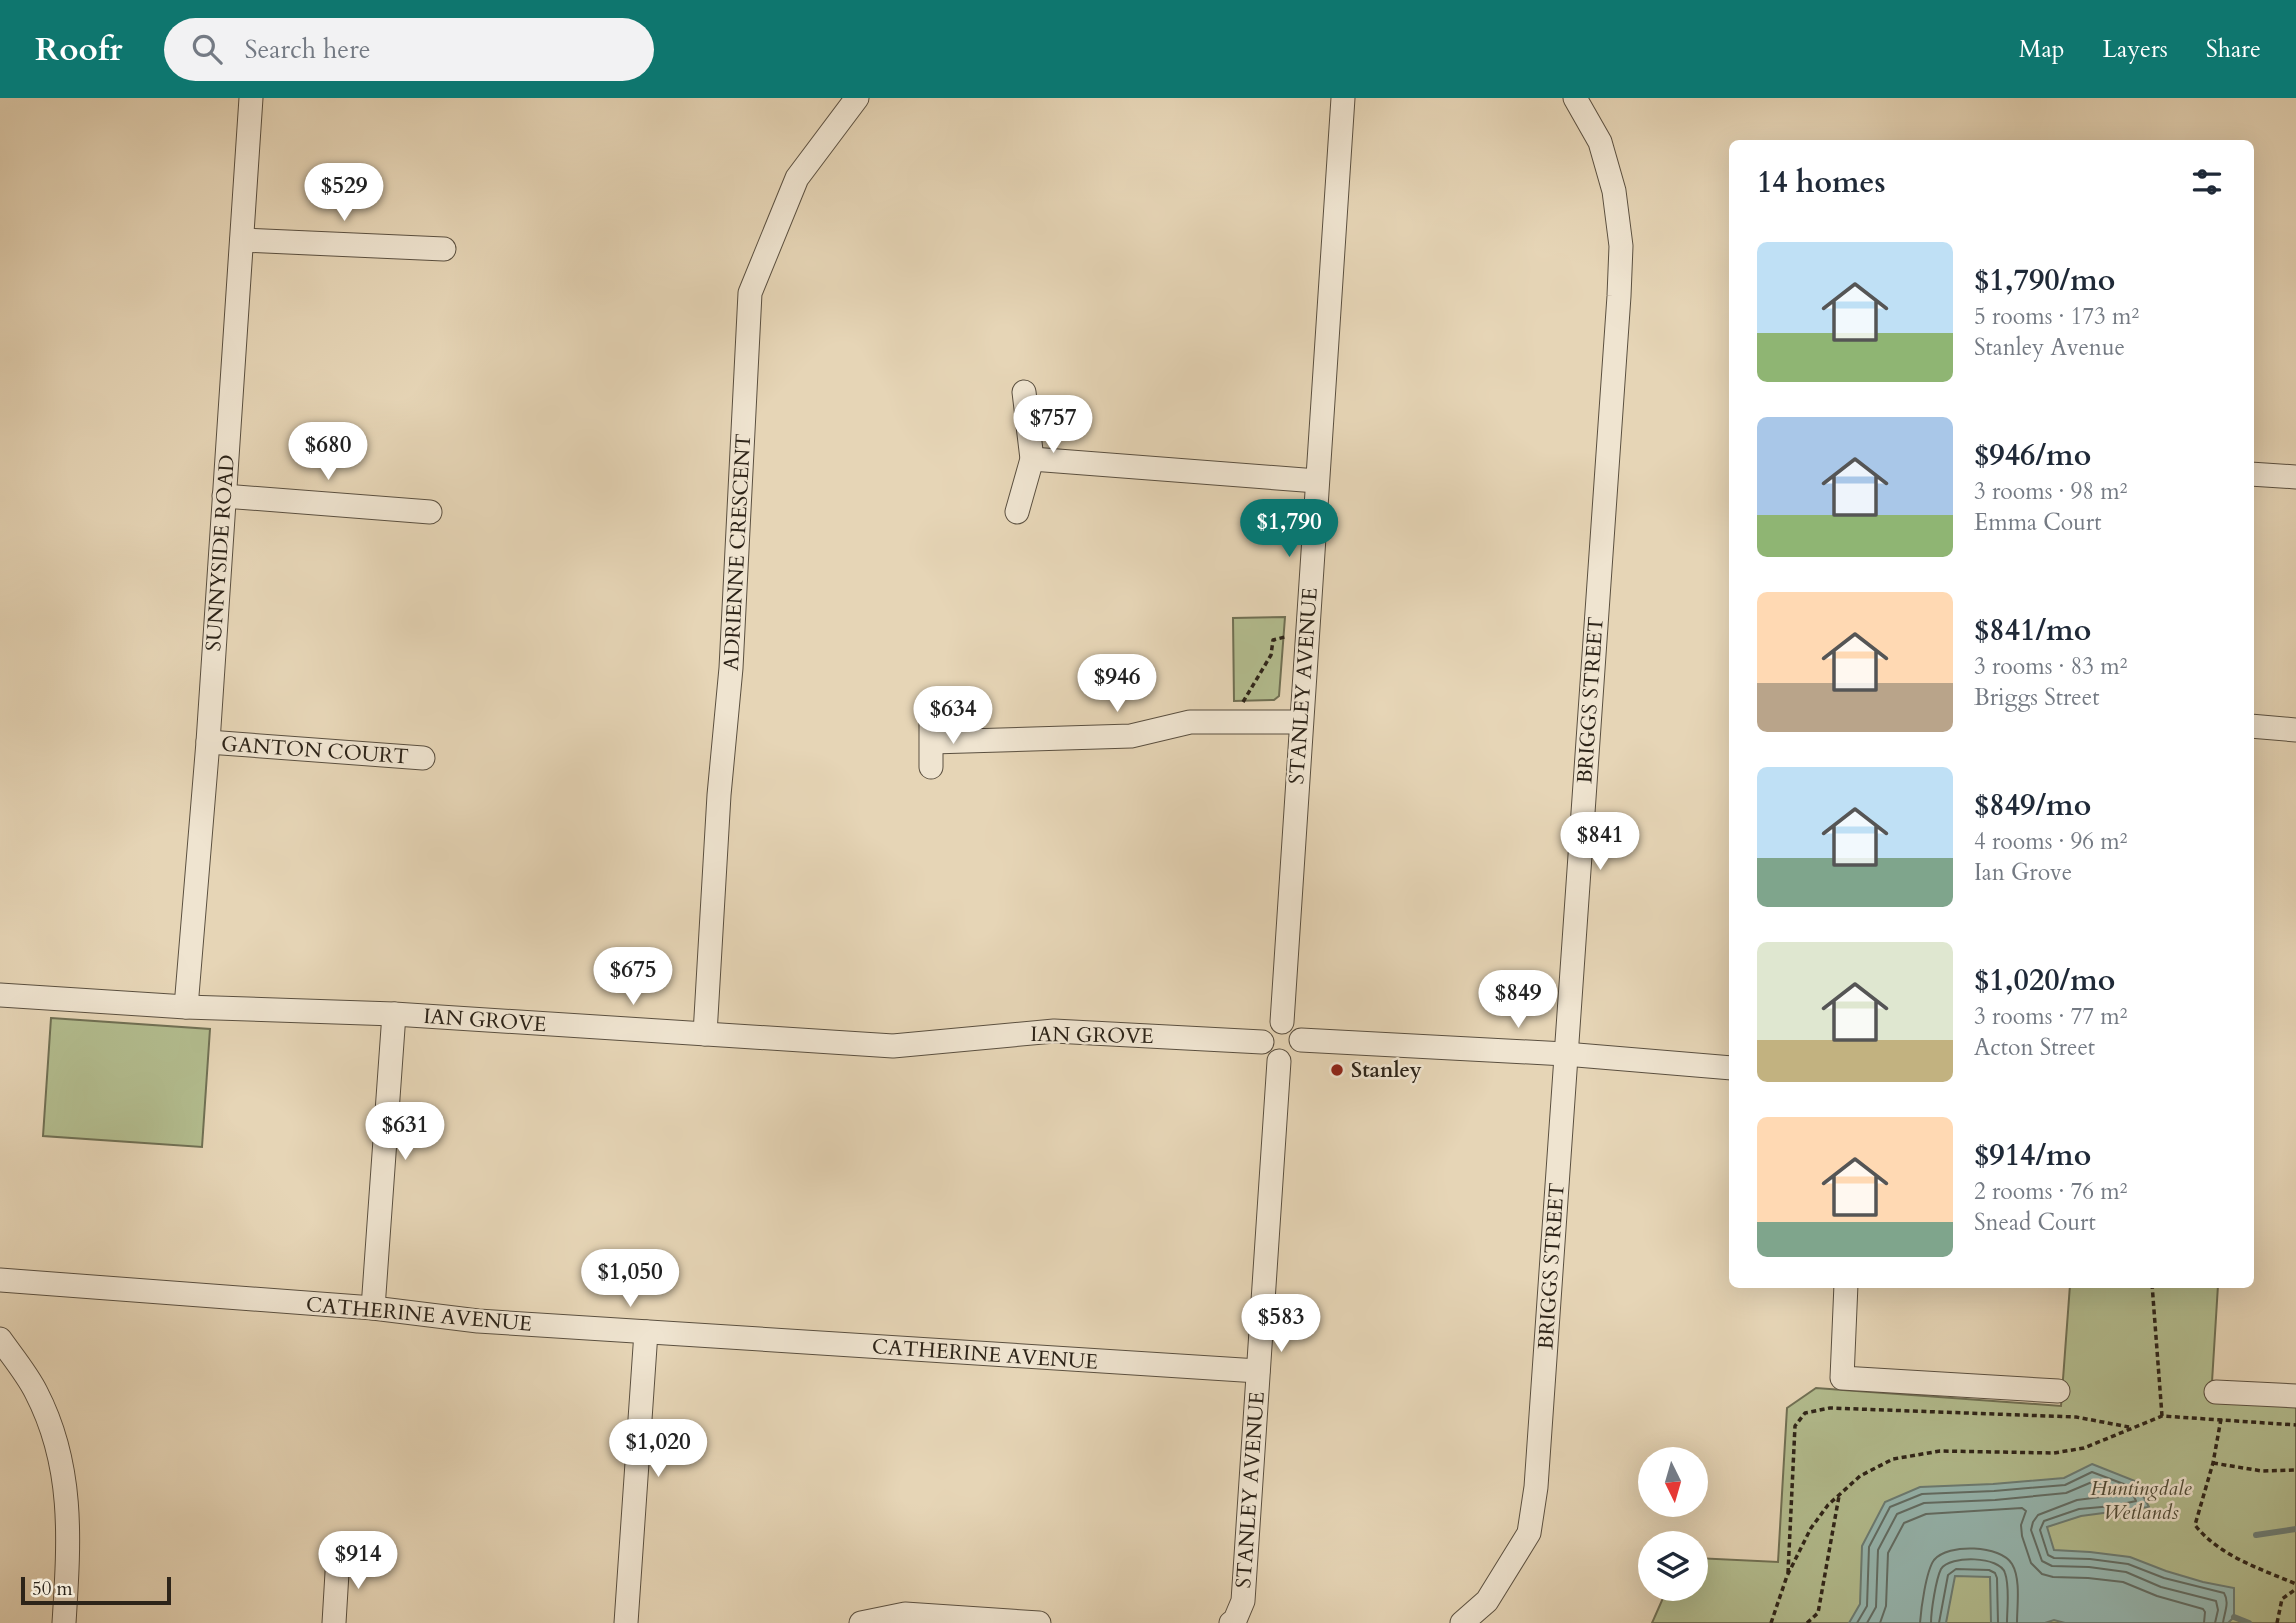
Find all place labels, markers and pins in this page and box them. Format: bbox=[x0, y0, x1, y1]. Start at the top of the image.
pin: $529 bbox=[303, 164, 385, 223]
pin: $757 bbox=[1012, 396, 1094, 455]
pin: $680 bbox=[287, 422, 369, 482]
pin: $1,790 bbox=[1232, 500, 1346, 559]
pin: $946 bbox=[1076, 654, 1158, 714]
pin: $634 bbox=[912, 686, 994, 746]
pin: $841 bbox=[1559, 812, 1641, 872]
pin: $675 bbox=[592, 948, 674, 1007]
pin: $849 bbox=[1477, 970, 1559, 1030]
place label: Stanley bbox=[1351, 1056, 1422, 1085]
marker: Stanley bbox=[1329, 1062, 1345, 1078]
pin: $631 bbox=[364, 1102, 446, 1162]
pin: $1,050 bbox=[573, 1250, 687, 1309]
pin: $583 bbox=[1240, 1294, 1322, 1354]
pin: $1,020 bbox=[601, 1420, 715, 1479]
pin: $914 bbox=[317, 1532, 399, 1591]

